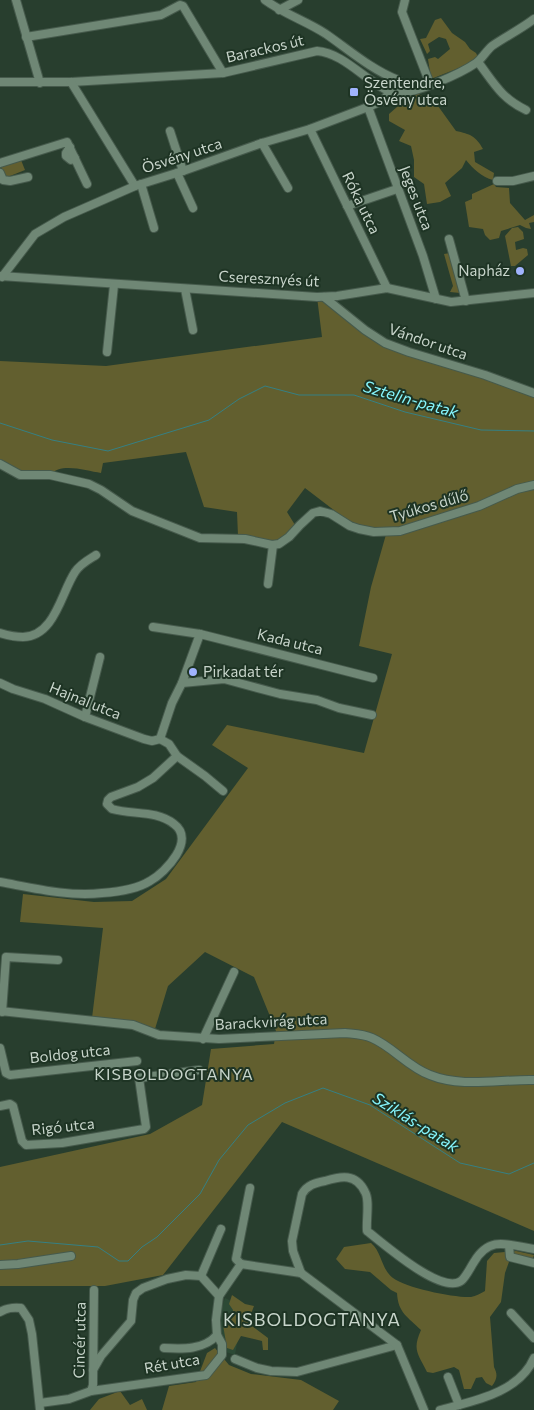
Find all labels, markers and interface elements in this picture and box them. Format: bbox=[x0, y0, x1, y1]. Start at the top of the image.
street label: Barackos út bbox=[224, 30, 306, 66]
place label: Szentendre, Ösvény utca bbox=[364, 73, 447, 108]
marker: Szentendre, Ösvény utca bbox=[348, 86, 360, 98]
street label: Ösvény utca bbox=[139, 134, 224, 176]
street label: Jeges utca bbox=[396, 163, 437, 232]
street label: Róka utca bbox=[339, 168, 385, 237]
place label: Napház bbox=[458, 261, 510, 279]
marker: Napház bbox=[514, 265, 526, 277]
street label: Cseresznyés út bbox=[218, 266, 320, 290]
street label: Vándor utca bbox=[387, 319, 470, 363]
water label: Sztelin-patak bbox=[362, 376, 461, 421]
street label: Tyúkos dűlő bbox=[387, 485, 470, 525]
street label: Kada utca bbox=[256, 624, 325, 658]
place label: Pirkadat tér bbox=[203, 662, 284, 680]
marker: Pirkadat tér bbox=[187, 666, 199, 678]
street label: Hajnal utca bbox=[47, 678, 124, 723]
street label: Barackvirág utca bbox=[214, 1009, 328, 1033]
street label: Boldog utca bbox=[29, 1040, 111, 1066]
district label: KISBOLDOGTANYA bbox=[94, 1064, 254, 1083]
water label: Sziklás-patak bbox=[370, 1088, 463, 1156]
street label: Rigó utca bbox=[30, 1114, 95, 1138]
street label: Cincér utca bbox=[69, 1302, 89, 1378]
district label: KISBOLDOGTANYA bbox=[223, 1308, 401, 1330]
street label: Rét utca bbox=[143, 1349, 201, 1377]

